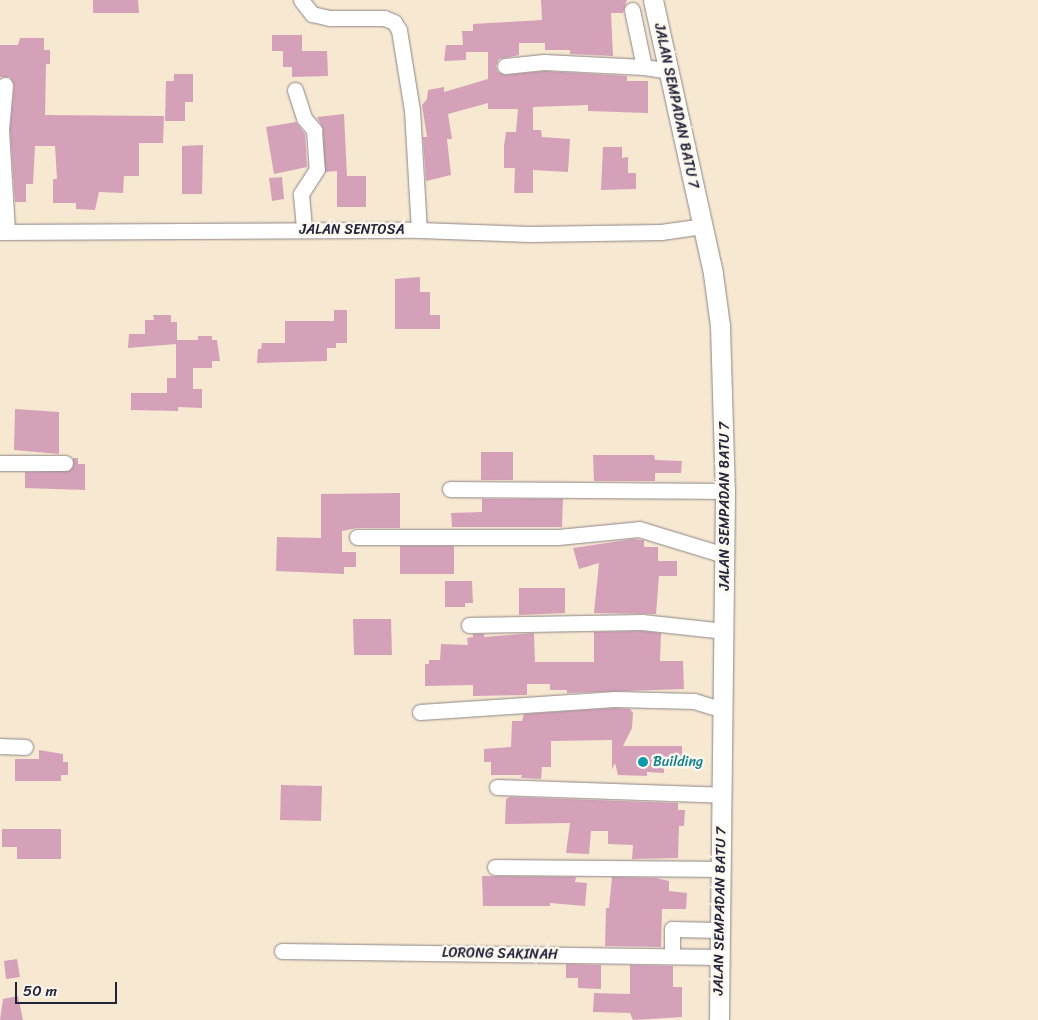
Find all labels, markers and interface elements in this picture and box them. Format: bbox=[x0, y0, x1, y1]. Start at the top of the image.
street label: JALAN SEMPADAN BATU 7 bbox=[650, 22, 702, 190]
street label: JALAN SENTOSA bbox=[299, 222, 405, 238]
street label: JALAN SEMPADAN BATU 7 bbox=[717, 422, 733, 590]
place label: Building bbox=[653, 754, 703, 770]
marker: Building bbox=[637, 756, 649, 768]
street label: JALAN SEMPADAN BATU 7 bbox=[710, 827, 730, 995]
street label: LORONG SAKINAH bbox=[442, 945, 558, 963]
scale bar bbox=[18, 972, 120, 1004]
text: 50 m bbox=[23, 978, 57, 1004]

